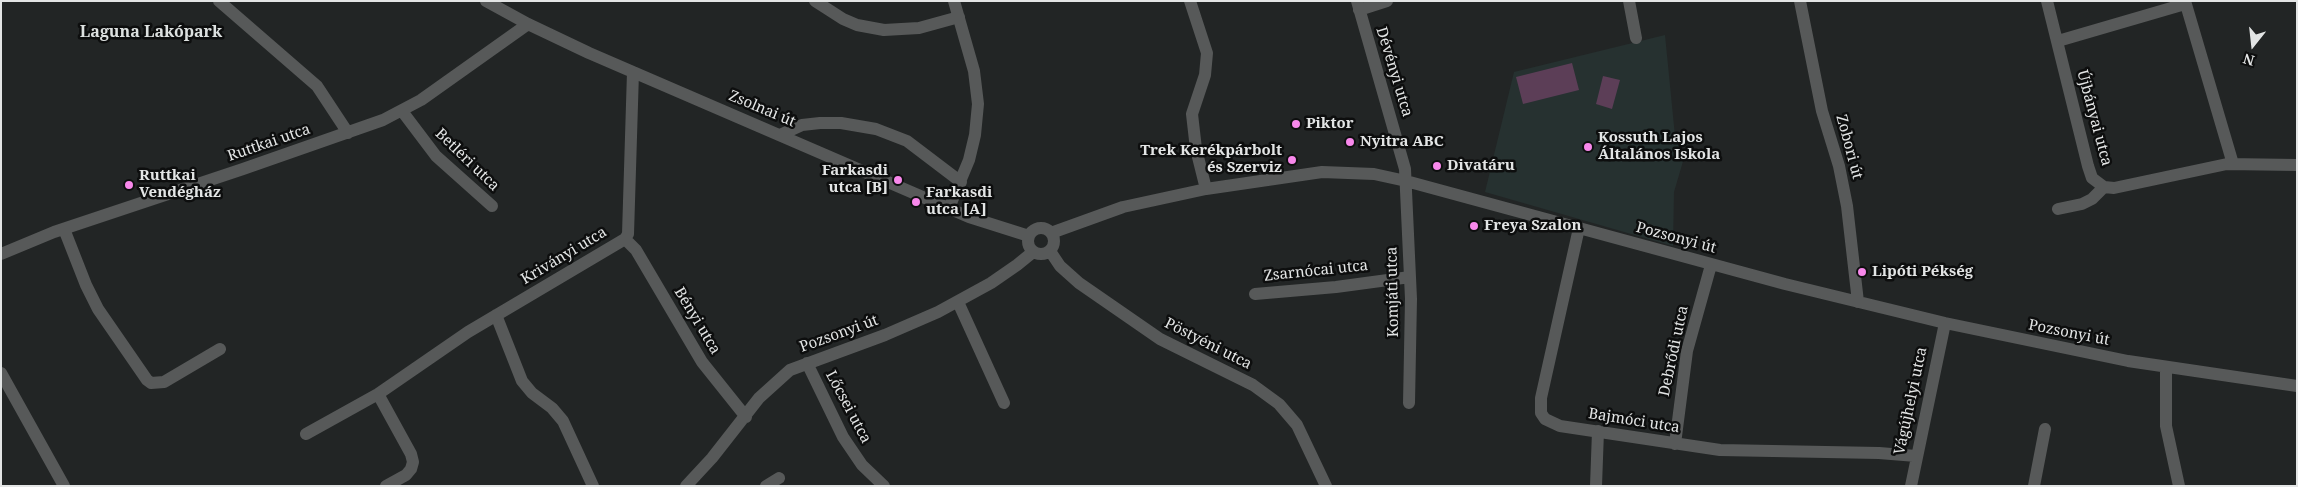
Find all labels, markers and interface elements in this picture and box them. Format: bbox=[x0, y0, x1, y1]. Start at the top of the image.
north arrow bbox=[2228, 20, 2278, 70]
district label: Laguna Lakópark bbox=[80, 22, 222, 42]
street label: Dévényi utca bbox=[1372, 25, 1416, 119]
text: N bbox=[2241, 49, 2257, 71]
street label: Újbányai utca bbox=[2073, 68, 2115, 168]
street label: Zsolnai út bbox=[726, 87, 798, 131]
street label: Zobori út bbox=[1832, 113, 1866, 181]
place label: Piktor bbox=[1306, 115, 1354, 133]
marker: Piktor bbox=[1290, 118, 1302, 130]
street label: Ruttkai utca bbox=[225, 120, 313, 166]
street label: Betléri utca bbox=[431, 125, 503, 195]
place label: Kossuth Lajos Általános Iskola bbox=[1598, 129, 1720, 164]
place label: Nyitra ABC bbox=[1360, 133, 1444, 151]
marker: Nyitra ABC bbox=[1344, 136, 1356, 148]
marker: Kossuth Lajos Általános Iskola bbox=[1582, 141, 1594, 153]
place label: Trek Kerékpárbolt és Szerviz bbox=[1140, 142, 1282, 177]
marker: Trek Kerékpárbolt és Szerviz bbox=[1286, 154, 1298, 166]
place label: Divatáru bbox=[1447, 157, 1515, 175]
marker: Divatáru bbox=[1431, 160, 1443, 172]
place label: Farkasdi utca [B] bbox=[822, 162, 888, 197]
place label: Ruttkai Vendégház bbox=[139, 167, 221, 202]
marker: Farkasdi utca [B] bbox=[892, 174, 904, 186]
marker: Ruttkai Vendégház bbox=[123, 179, 135, 191]
place label: Farkasdi utca [A] bbox=[926, 184, 992, 219]
marker: Farkasdi utca [A] bbox=[910, 196, 922, 208]
place label: Freya Szalon bbox=[1484, 217, 1581, 235]
street label: Pozsonyi út bbox=[1634, 219, 1718, 257]
marker: Freya Szalon bbox=[1468, 220, 1480, 232]
street label: Kriványi utca bbox=[518, 223, 610, 289]
street label: Komjáti utca bbox=[1383, 247, 1403, 337]
street label: Zsarnócai utca bbox=[1263, 257, 1369, 285]
place label: Lipóti Pékség bbox=[1872, 263, 1973, 281]
marker: Lipóti Pékség bbox=[1856, 266, 1868, 278]
street label: Bényi utca bbox=[670, 284, 724, 358]
street label: Debrődi utca bbox=[1656, 304, 1692, 398]
street label: Pozsonyi út bbox=[797, 311, 881, 357]
street label: Pöstyéni utca bbox=[1161, 314, 1255, 374]
street label: Pozsonyi út bbox=[2027, 316, 2111, 350]
street label: Vágújhelyi utca bbox=[1891, 345, 1931, 457]
street label: Lőcsei utca bbox=[821, 368, 875, 446]
street label: Bajmóci utca bbox=[1587, 405, 1681, 437]

